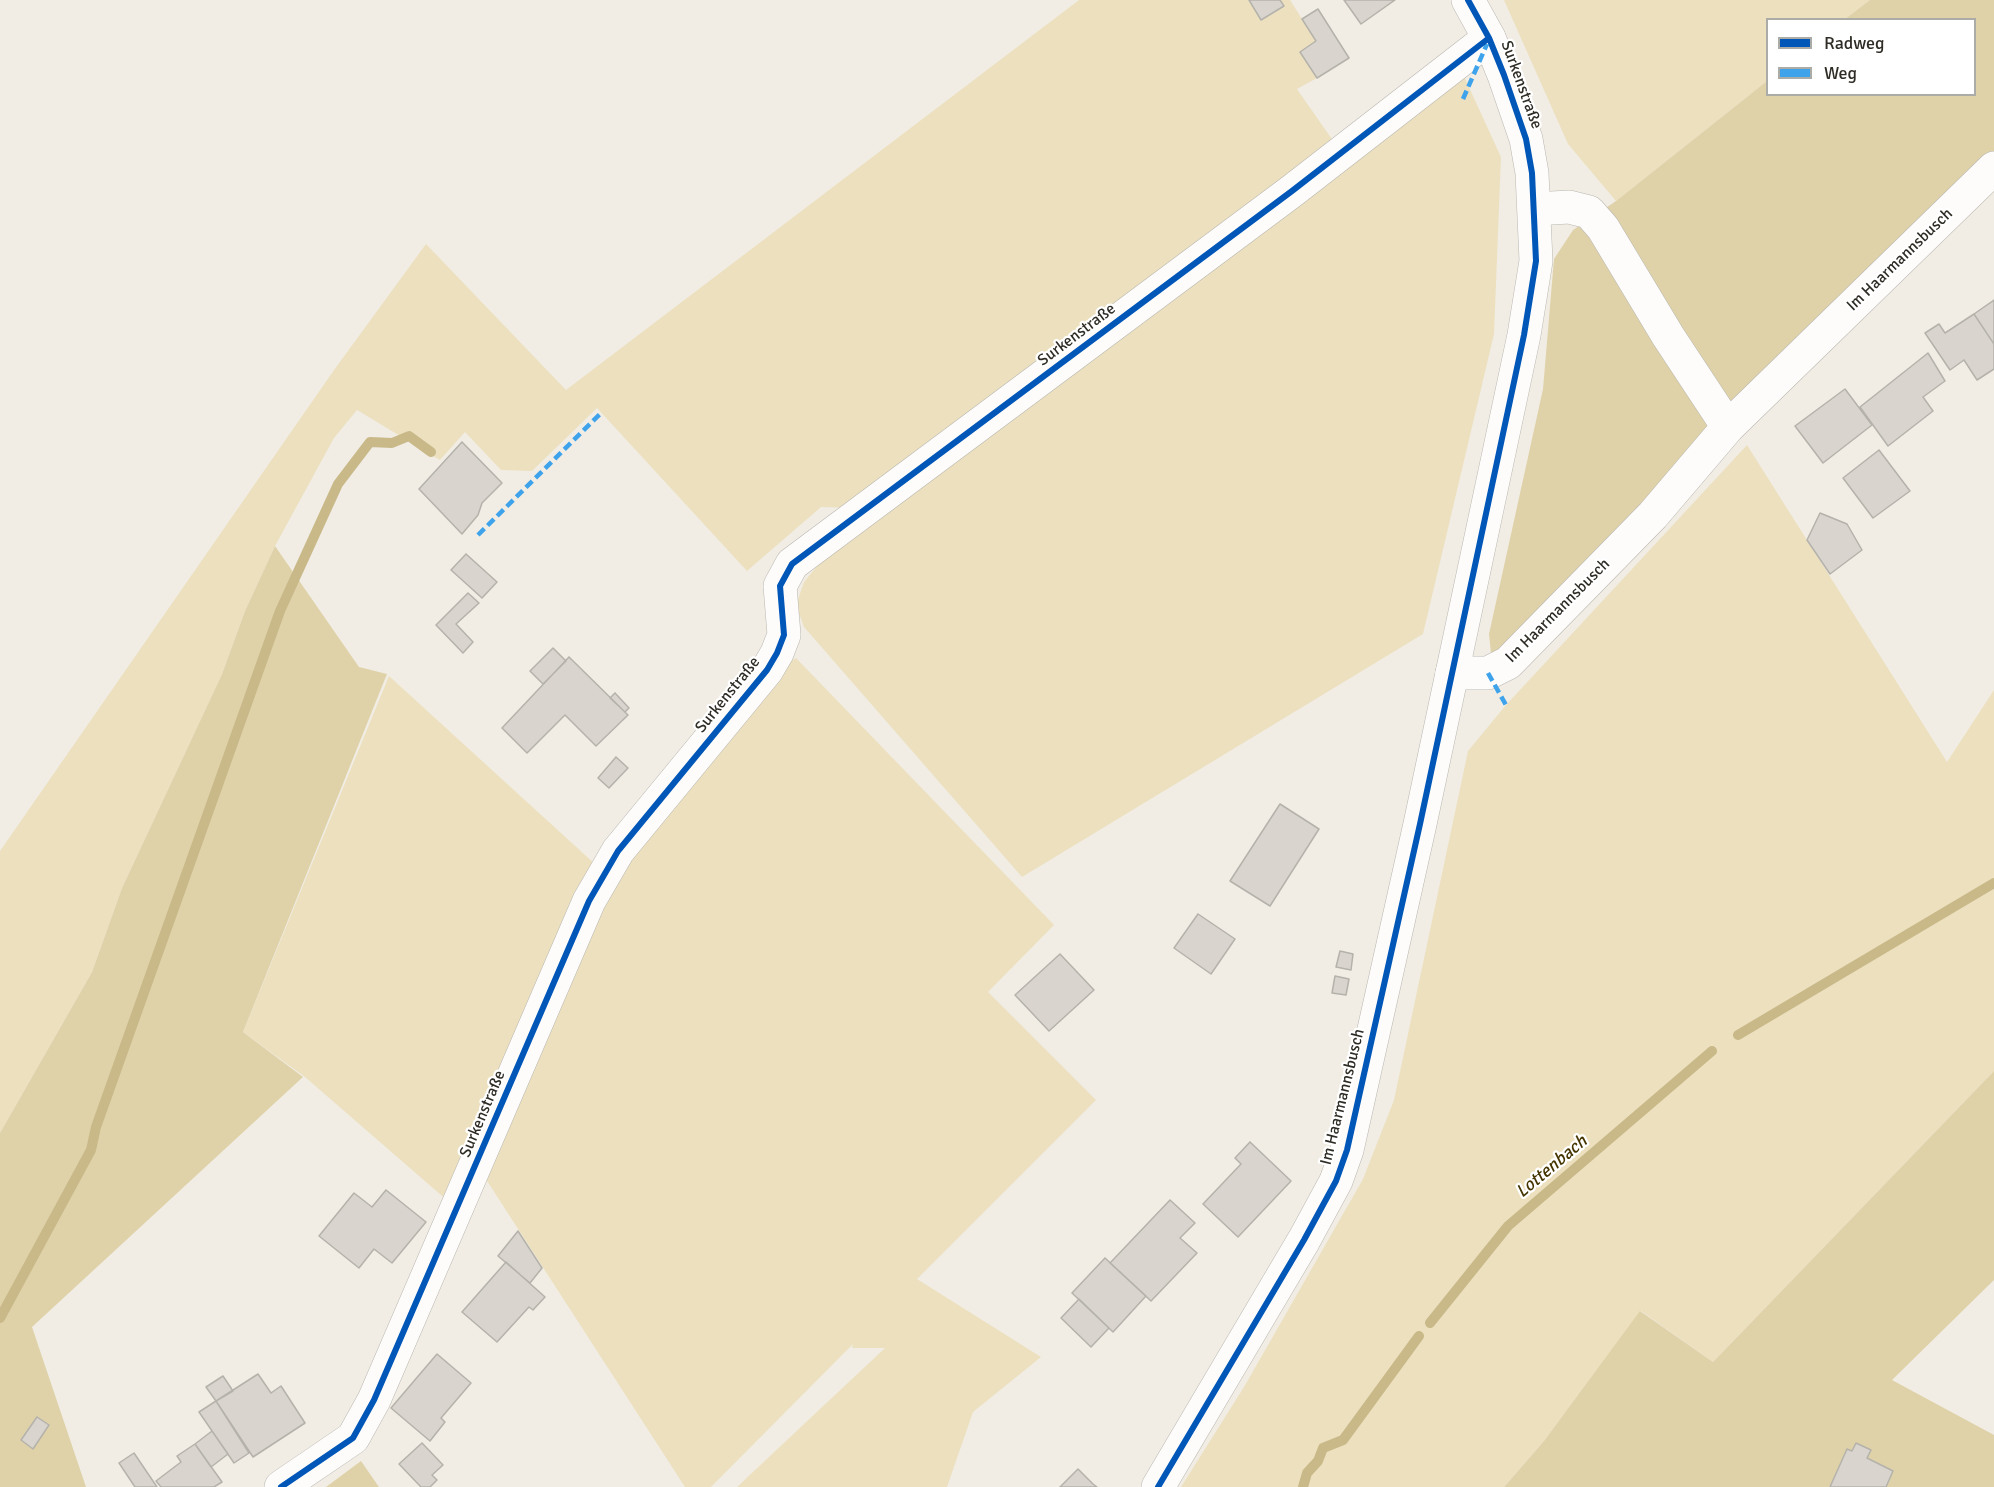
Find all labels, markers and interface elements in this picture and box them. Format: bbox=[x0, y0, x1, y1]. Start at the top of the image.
legend bbox=[1766, 18, 1976, 96]
text: Radweg bbox=[1824, 32, 1885, 54]
street label: Surkenstraße bbox=[1496, 38, 1546, 132]
text: Weg bbox=[1824, 62, 1857, 84]
street label: Im Haarmannsbusch bbox=[1843, 205, 1957, 315]
street label: Surkenstraße bbox=[1034, 300, 1120, 370]
street label: Im Haarmannsbusch bbox=[1502, 555, 1614, 667]
street label: Surkenstraße bbox=[691, 653, 765, 737]
street label: Im Haarmannsbusch bbox=[1317, 1027, 1369, 1167]
street label: Surkenstraße bbox=[456, 1068, 510, 1160]
water label: Lottenbach bbox=[1512, 1131, 1592, 1203]

